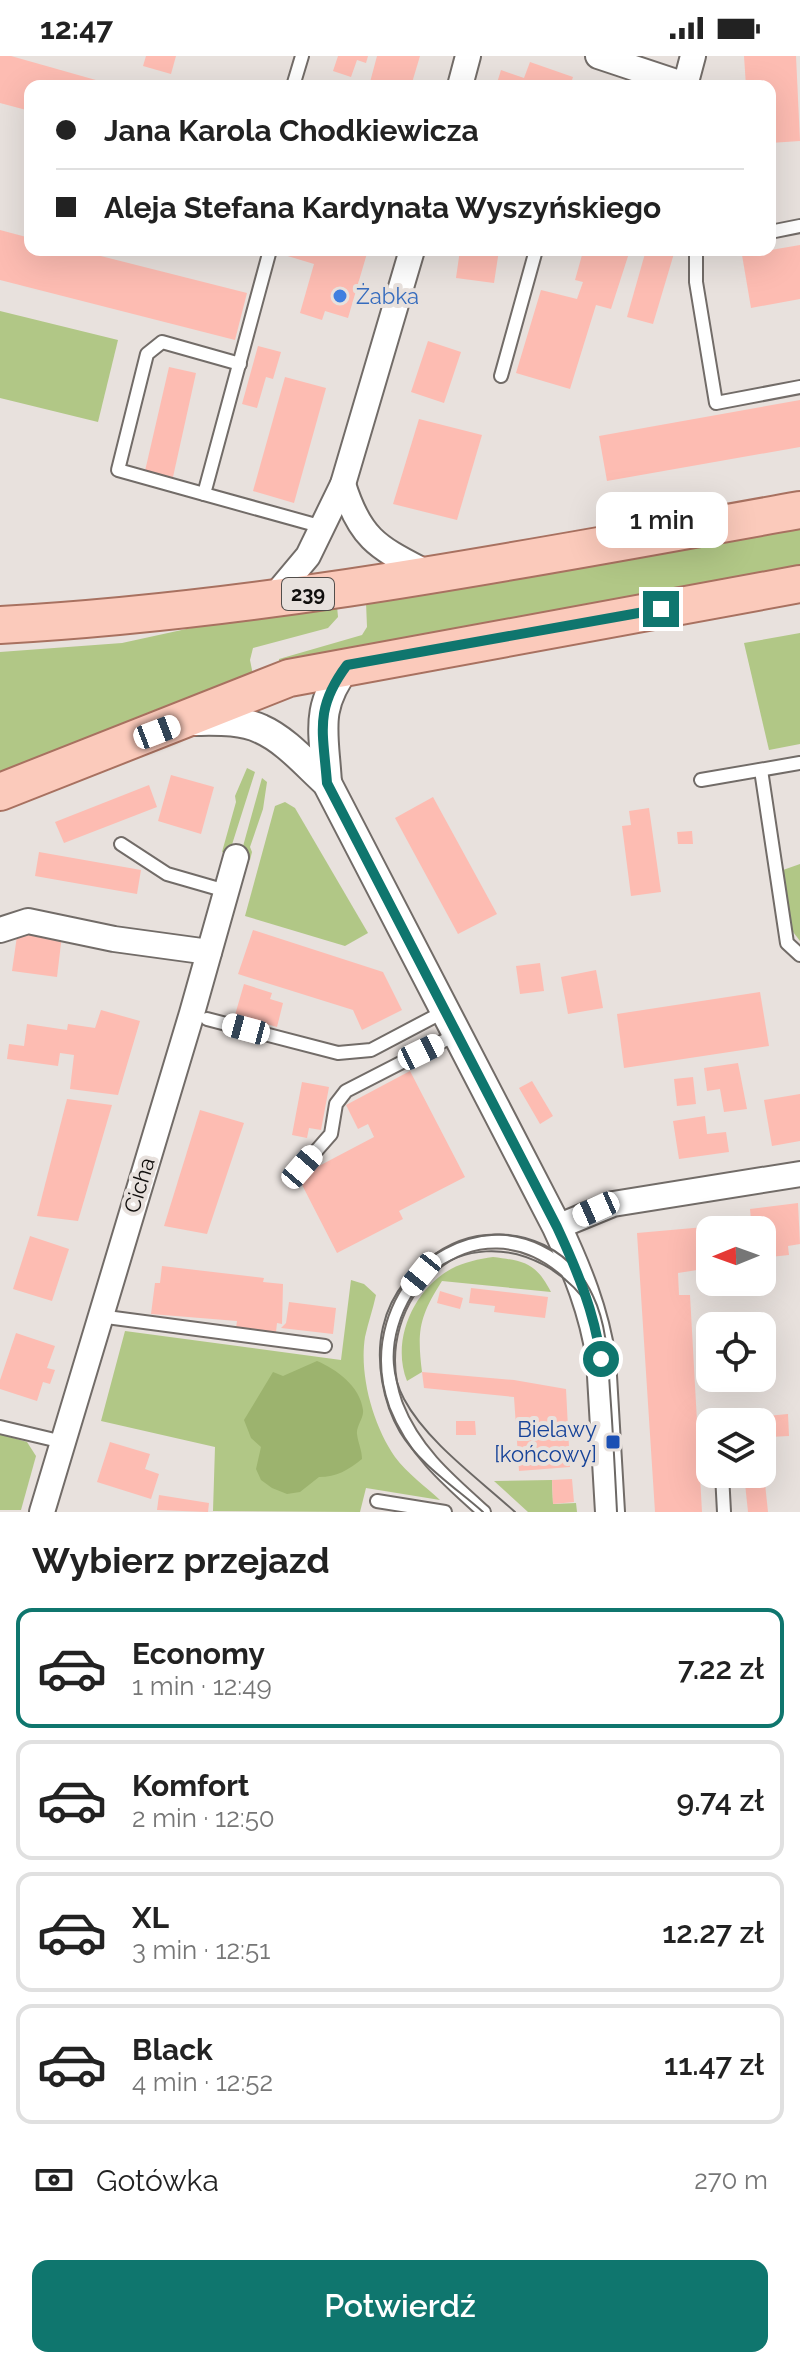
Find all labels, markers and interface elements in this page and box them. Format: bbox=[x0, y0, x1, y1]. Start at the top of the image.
text: 12:47 bbox=[40, 11, 113, 46]
text: Jana Karola Chodkiewicza bbox=[104, 113, 479, 148]
text: Aleja Stefana Kardynała Wyszyńskiego bbox=[104, 190, 661, 225]
place label: Żabka bbox=[356, 283, 419, 309]
marker: Żabka bbox=[331, 287, 349, 305]
callout: 1 min bbox=[595, 493, 727, 549]
text: 1 min bbox=[630, 505, 694, 535]
road number: 239 bbox=[282, 578, 334, 610]
route end bbox=[643, 591, 679, 627]
car bbox=[130, 712, 184, 752]
car bbox=[220, 1011, 272, 1047]
car bbox=[394, 1031, 448, 1073]
car bbox=[277, 1141, 327, 1193]
street label: Cicha bbox=[118, 1154, 160, 1216]
car bbox=[569, 1188, 623, 1230]
north arrow bbox=[696, 1216, 776, 1296]
map controls bbox=[696, 1216, 776, 1488]
car bbox=[397, 1248, 445, 1300]
button: locate bbox=[696, 1312, 776, 1392]
route start bbox=[583, 1341, 619, 1377]
button: layers bbox=[696, 1408, 776, 1488]
place label: Bielawy [końcowy] bbox=[494, 1416, 597, 1467]
marker: Bielawy [końcowy] bbox=[604, 1433, 622, 1451]
text: Wybierz przejazd bbox=[32, 1539, 330, 1581]
icon: car bbox=[36, 1632, 108, 1704]
text: Economy bbox=[132, 1636, 265, 1671]
text: 7.22 zł bbox=[678, 1651, 764, 1686]
text: 1 min · 12:49 bbox=[132, 1671, 272, 1701]
icon: car bbox=[36, 1764, 108, 1836]
text: Komfort bbox=[132, 1768, 249, 1803]
text: 9.74 zł bbox=[677, 1783, 764, 1818]
text: 2 min · 12:50 bbox=[132, 1803, 275, 1833]
icon: car bbox=[36, 1896, 108, 1968]
text: XL bbox=[132, 1900, 169, 1935]
text: 12.27 zł bbox=[662, 1915, 764, 1950]
text: 3 min · 12:51 bbox=[132, 1935, 270, 1965]
icon: car bbox=[36, 2028, 108, 2100]
text: Black bbox=[132, 2032, 213, 2067]
text: 11.47 zł bbox=[664, 2047, 764, 2082]
text: 4 min · 12:52 bbox=[132, 2067, 273, 2097]
icon: cash bbox=[32, 2158, 76, 2202]
text: Gotówka bbox=[96, 2163, 219, 2198]
text: 270 m bbox=[694, 2165, 768, 2195]
button: Potwierdź bbox=[32, 2260, 768, 2352]

